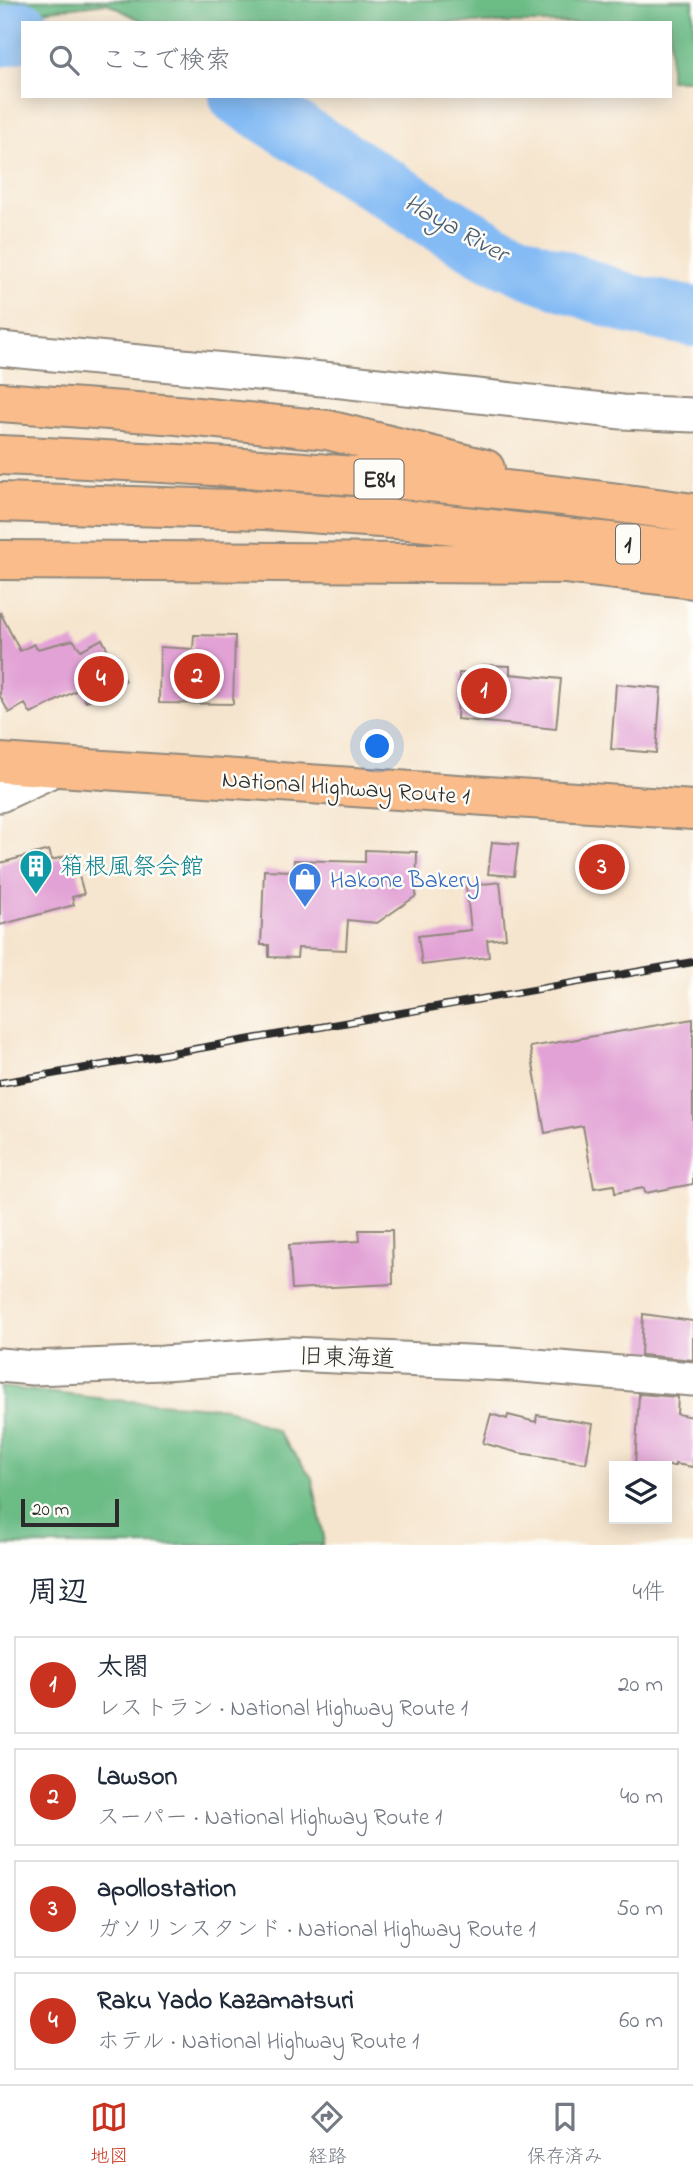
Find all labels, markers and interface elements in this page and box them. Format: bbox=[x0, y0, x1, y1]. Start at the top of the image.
search box bbox=[21, 21, 672, 98]
icon: search bbox=[45, 41, 83, 79]
text: ここで検索 bbox=[101, 43, 231, 81]
water label: Haya River bbox=[397, 185, 517, 275]
road number: E84 bbox=[354, 460, 404, 499]
road number: 1 bbox=[616, 524, 640, 564]
pin: 2 bbox=[174, 650, 220, 702]
pin: 4 bbox=[78, 653, 124, 705]
pin: 1 bbox=[461, 665, 507, 717]
your location bbox=[360, 729, 394, 763]
street label: National Highway Route 1 bbox=[221, 763, 471, 817]
pin: 3 bbox=[579, 841, 625, 893]
building icon: 箱根風祭会館 bbox=[17, 847, 55, 896]
place label: 箱根風祭会館 bbox=[60, 851, 204, 886]
shop icon: Hakone Bakery bbox=[286, 860, 324, 909]
place label: Hakone Bakery bbox=[330, 864, 480, 900]
street label: 旧東海道 bbox=[298, 1340, 395, 1379]
map controls bbox=[609, 1461, 672, 1524]
button: layers bbox=[609, 1461, 672, 1524]
scale bar bbox=[21, 1496, 119, 1528]
text: 20 m bbox=[32, 1497, 69, 1524]
text: 周辺 bbox=[28, 1572, 88, 1616]
text: 4件 bbox=[633, 1577, 665, 1610]
text: 太閤 bbox=[97, 1650, 149, 1688]
text: 1 bbox=[49, 1669, 57, 1702]
text: 20 m bbox=[618, 1669, 663, 1702]
text: レストラン · National Highway Route 1 bbox=[97, 1693, 468, 1726]
text: Lawson bbox=[97, 1759, 177, 1797]
text: 2 bbox=[47, 1781, 59, 1814]
text: 40 m bbox=[620, 1781, 663, 1814]
text: スーパー · National Highway Route 1 bbox=[97, 1802, 442, 1835]
text: apollostation bbox=[97, 1871, 236, 1909]
text: 3 bbox=[48, 1893, 58, 1926]
text: 50 m bbox=[616, 1893, 663, 1926]
text: ガソリンスタンド · National Highway Route 1 bbox=[97, 1914, 536, 1947]
text: Raku Yado Kazamatsuri bbox=[97, 1983, 354, 2021]
text: 4 bbox=[48, 2005, 58, 2038]
text: 60 m bbox=[619, 2005, 663, 2038]
text: ホテル · National Highway Route 1 bbox=[97, 2026, 419, 2059]
tab: 地図 bbox=[90, 2098, 128, 2171]
tab: 経路 bbox=[308, 2098, 347, 2171]
tab: 保存済み bbox=[527, 2098, 603, 2171]

